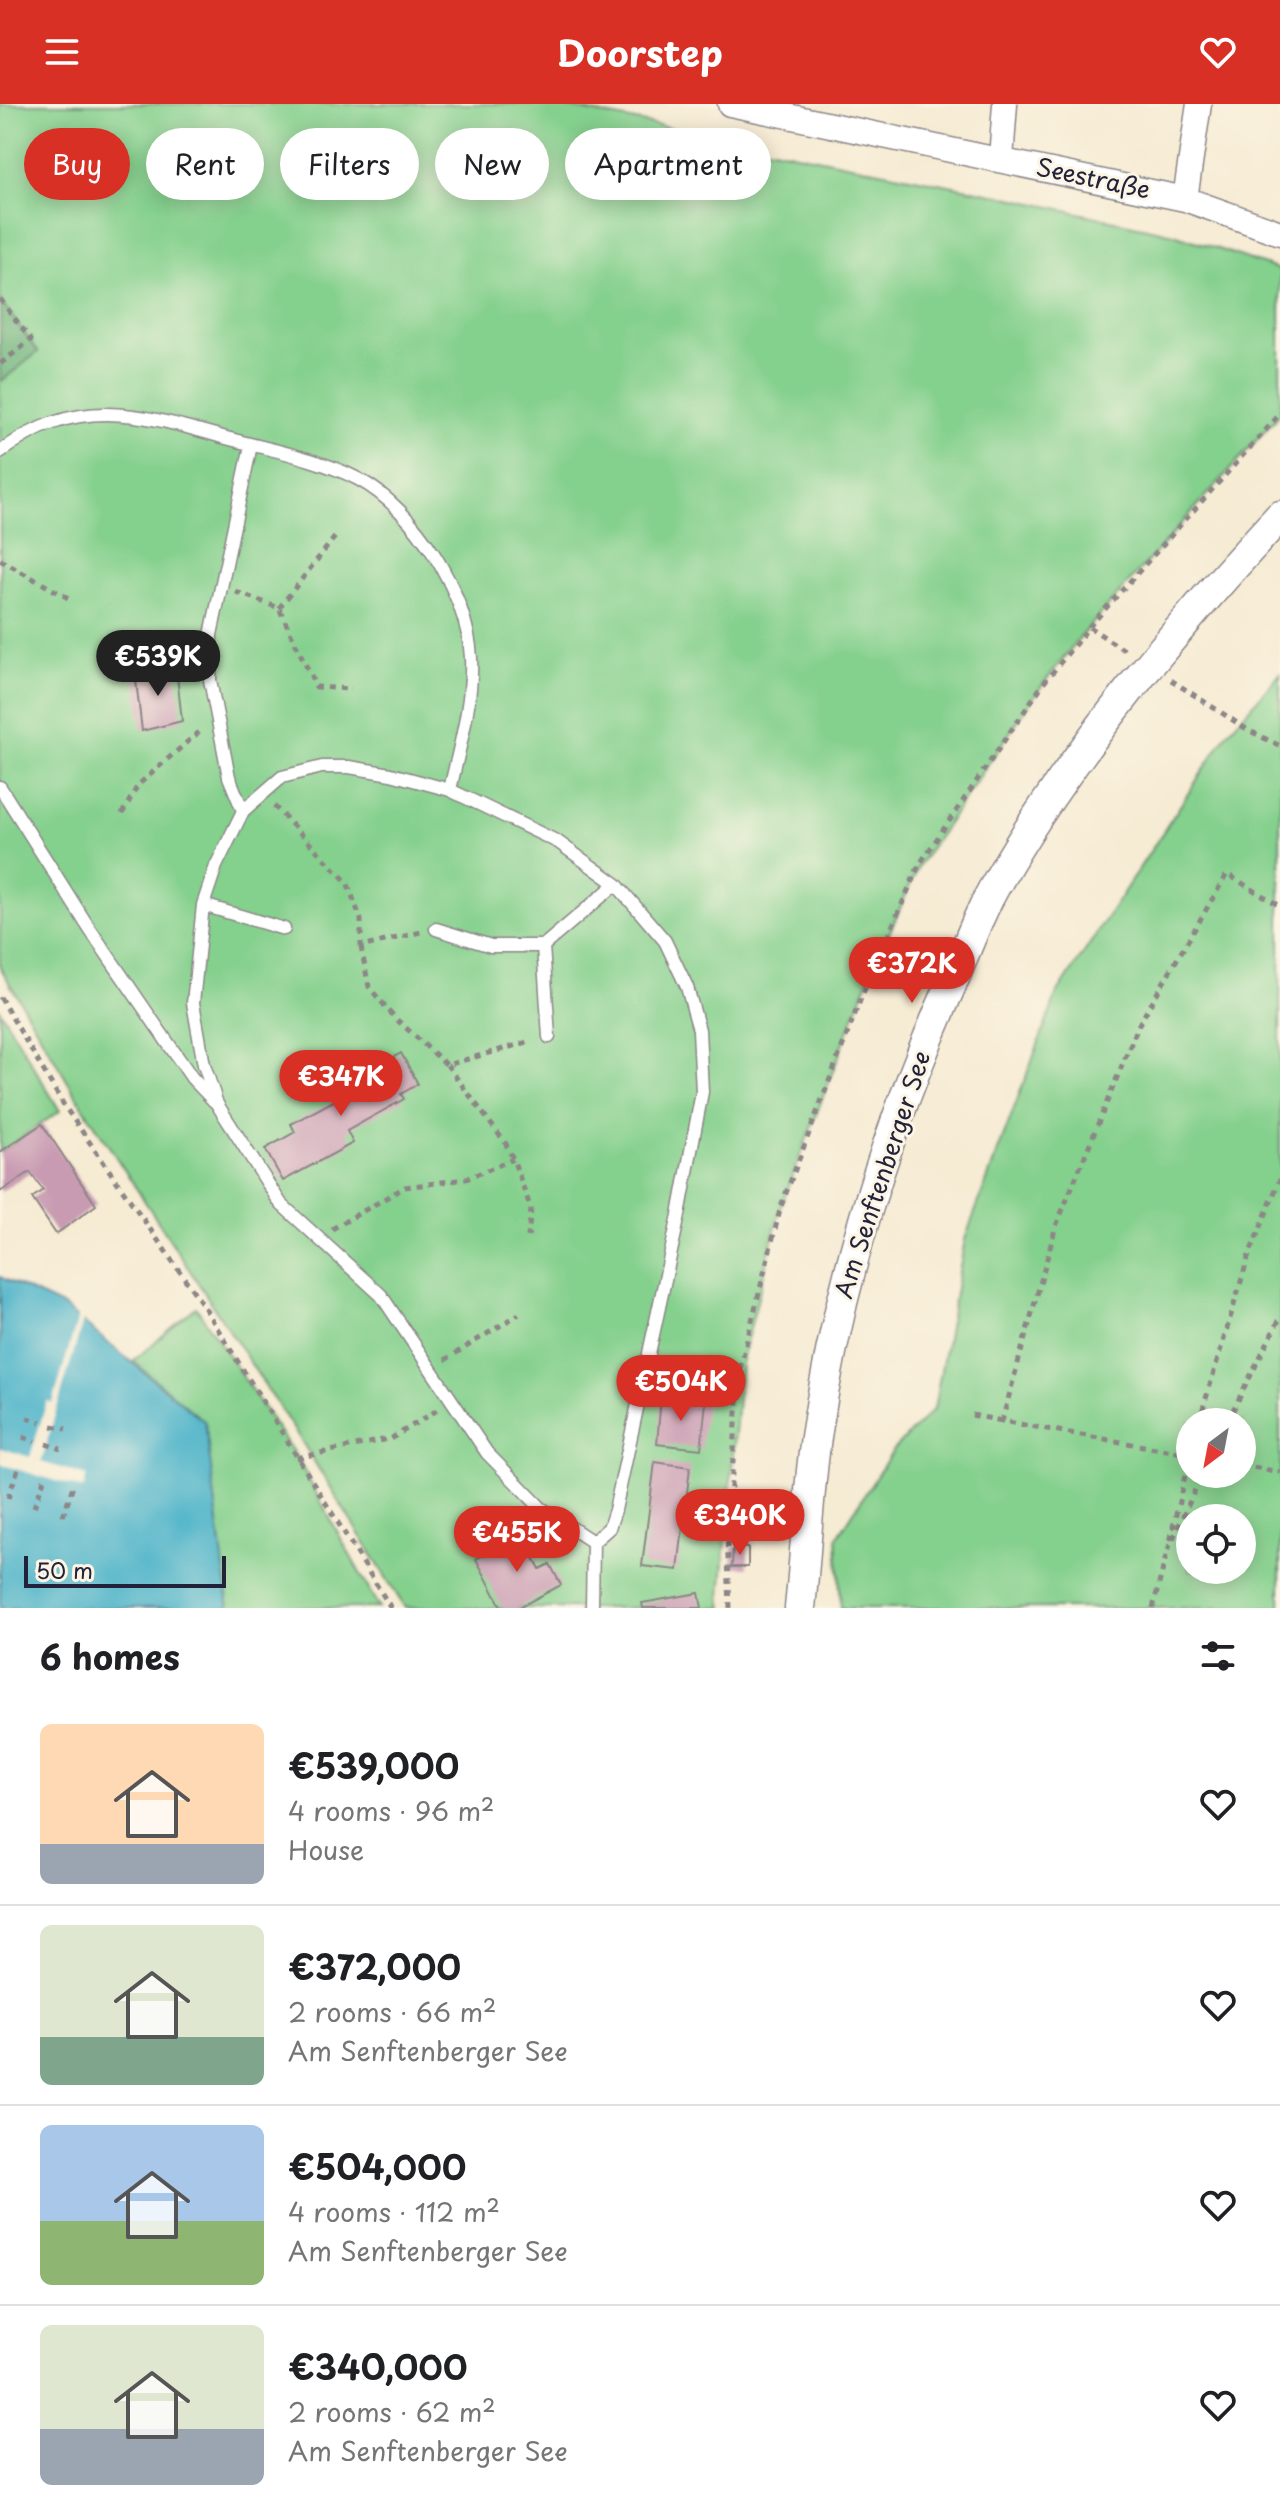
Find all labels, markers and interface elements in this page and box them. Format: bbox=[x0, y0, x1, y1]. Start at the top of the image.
text: Doorstep bbox=[557, 25, 723, 79]
icon: menu bbox=[40, 30, 84, 74]
icon: heart bbox=[1196, 30, 1240, 74]
chip: Buy bbox=[24, 128, 130, 200]
chip: Rent bbox=[146, 128, 264, 200]
chip: Filters bbox=[280, 128, 419, 200]
chip: New bbox=[435, 128, 549, 200]
chip: Apartment bbox=[565, 128, 771, 200]
street label: Seestraße bbox=[1033, 147, 1154, 207]
pin: €539K bbox=[102, 630, 214, 698]
text: €539K bbox=[114, 636, 202, 675]
pin: €372K bbox=[856, 937, 968, 1005]
text: €372K bbox=[867, 943, 957, 982]
street label: Am Senftenberger See bbox=[824, 1046, 938, 1303]
pin: €347K bbox=[285, 1050, 397, 1118]
text: €347K bbox=[297, 1056, 385, 1095]
pin: €504K bbox=[625, 1355, 737, 1423]
text: €504K bbox=[634, 1361, 728, 1400]
north arrow bbox=[1176, 1408, 1256, 1488]
map controls bbox=[1176, 1408, 1256, 1584]
pin: €340K bbox=[684, 1489, 796, 1557]
text: €340K bbox=[693, 1495, 787, 1534]
button: locate bbox=[1176, 1504, 1256, 1584]
pin: €455K bbox=[461, 1506, 573, 1574]
text: €455K bbox=[472, 1512, 562, 1551]
scale bar bbox=[24, 1552, 226, 1588]
text: 50 m bbox=[36, 1553, 93, 1586]
text: 6 homes bbox=[40, 1630, 180, 1682]
icon: filters bbox=[1196, 1634, 1240, 1678]
text: €539,000 bbox=[288, 1739, 459, 1791]
icon: home bbox=[104, 1756, 200, 1852]
icon: heart bbox=[1196, 1782, 1240, 1826]
text: 4 rooms · 96 m² bbox=[288, 1791, 494, 1830]
text: House bbox=[288, 1830, 364, 1869]
text: €372,000 bbox=[288, 1940, 461, 1992]
icon: home bbox=[104, 1957, 200, 2053]
icon: heart bbox=[1196, 1983, 1240, 2027]
text: 2 rooms · 66 m² bbox=[288, 1992, 497, 2031]
text: Am Senftenberger See bbox=[288, 2031, 567, 2070]
text: €504,000 bbox=[288, 2140, 466, 2192]
icon: home bbox=[104, 2157, 200, 2253]
icon: heart bbox=[1196, 2183, 1240, 2227]
text: 4 rooms · 112 m² bbox=[288, 2192, 500, 2231]
text: Am Senftenberger See bbox=[288, 2231, 567, 2270]
text: €340,000 bbox=[288, 2340, 468, 2392]
icon: home bbox=[104, 2357, 200, 2453]
icon: heart bbox=[1196, 2383, 1240, 2427]
text: 2 rooms · 62 m² bbox=[288, 2392, 496, 2431]
text: Am Senftenberger See bbox=[288, 2431, 567, 2470]

